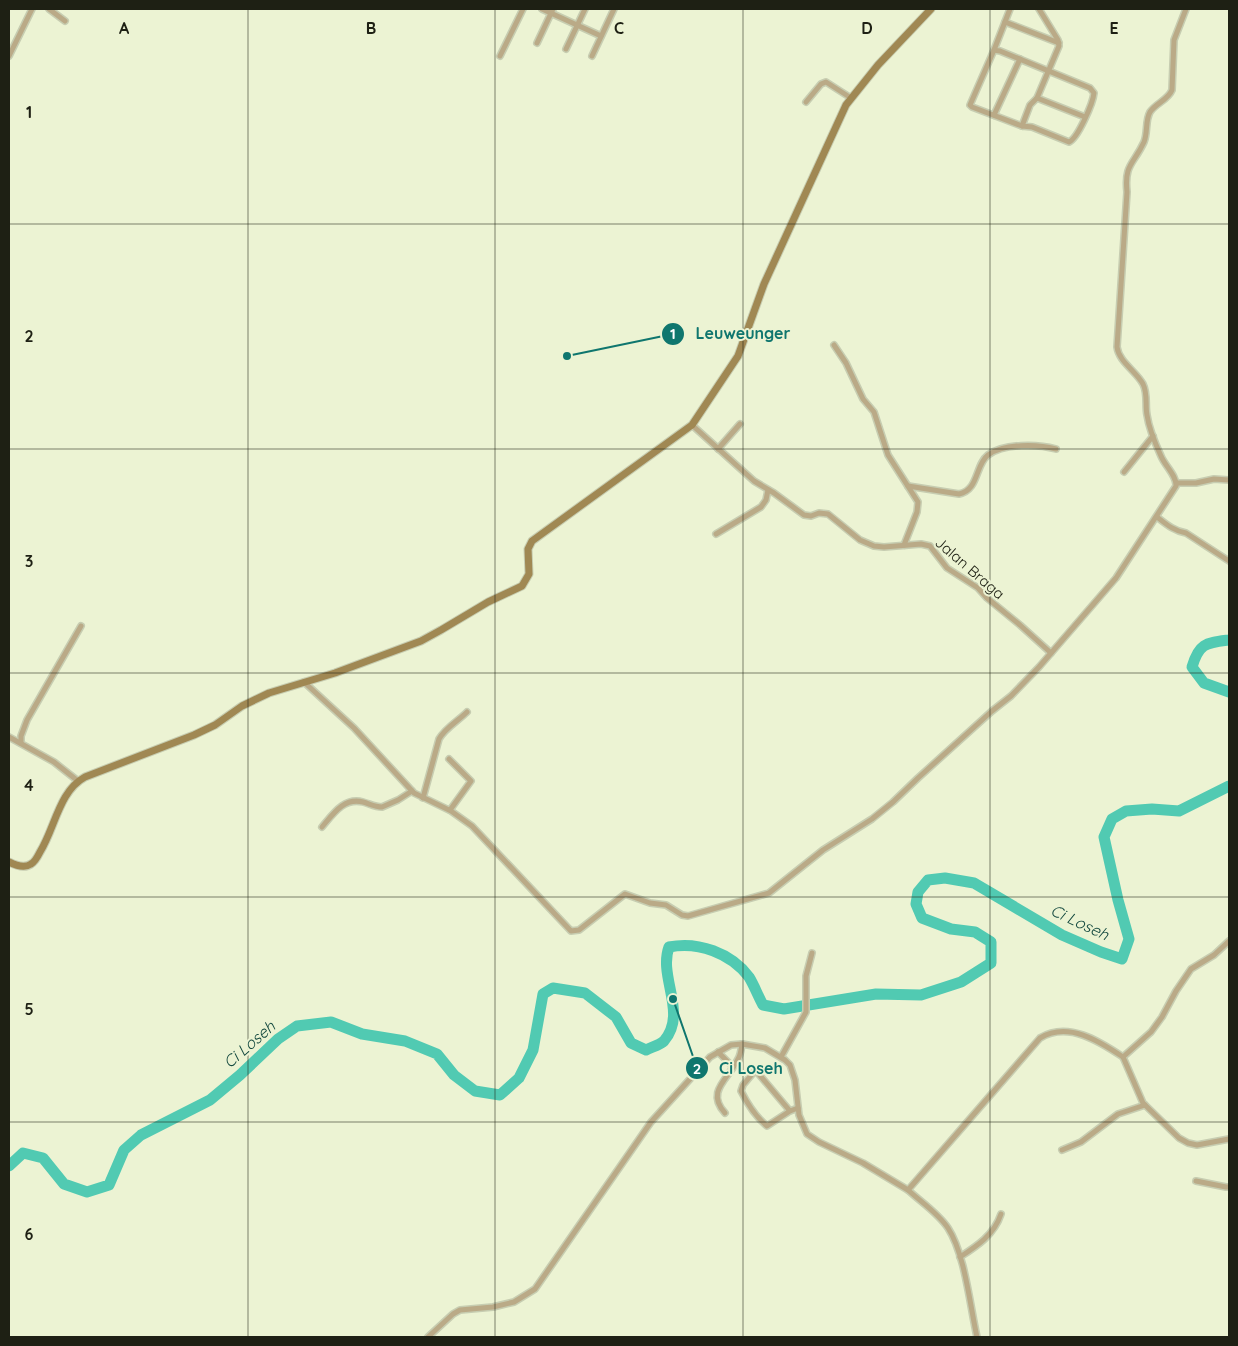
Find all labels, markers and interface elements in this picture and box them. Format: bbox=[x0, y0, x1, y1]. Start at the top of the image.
text: A bbox=[119, 18, 130, 38]
text: B bbox=[366, 18, 376, 38]
text: C bbox=[614, 18, 624, 38]
text: D bbox=[861, 18, 873, 38]
text: E bbox=[1109, 18, 1119, 38]
text: 1 bbox=[26, 102, 32, 122]
callout: Leuweunger bbox=[661, 318, 800, 349]
text: Leuweunger bbox=[696, 323, 790, 343]
text: 1 bbox=[670, 324, 676, 343]
text: 2 bbox=[24, 326, 34, 346]
street label: Jalan Braga bbox=[931, 533, 1009, 603]
text: 3 bbox=[25, 551, 33, 571]
text: 4 bbox=[24, 775, 34, 795]
water label: Ci Loseh bbox=[1048, 900, 1113, 945]
text: 5 bbox=[24, 999, 34, 1019]
water label: Ci Loseh bbox=[219, 1016, 280, 1072]
callout: Ci Loseh bbox=[684, 1053, 793, 1084]
text: Ci Loseh bbox=[719, 1058, 783, 1078]
text: 2 bbox=[693, 1059, 701, 1078]
text: 6 bbox=[25, 1224, 34, 1244]

